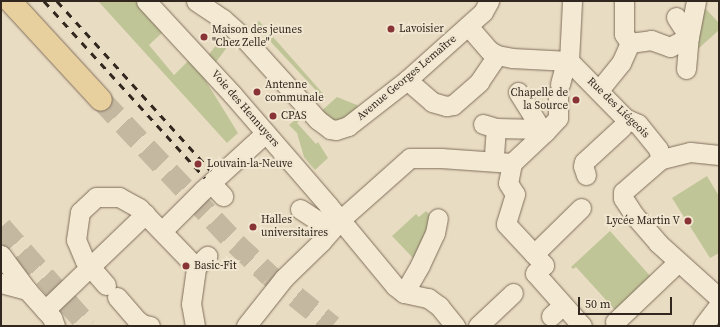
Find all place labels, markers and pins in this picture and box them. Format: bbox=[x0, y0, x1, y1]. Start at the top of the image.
place label: Lavoisier bbox=[399, 22, 444, 36]
place label: Maison des jeunes "Chez Zelle" bbox=[212, 24, 302, 50]
marker: Lavoisier bbox=[386, 24, 396, 34]
marker: Maison des jeunes "Chez Zelle" bbox=[199, 32, 209, 42]
place label: Antenne communale bbox=[265, 79, 324, 105]
marker: Antenne communale bbox=[252, 87, 262, 97]
place label: Chapelle de la Source bbox=[511, 87, 568, 113]
marker: Chapelle de la Source bbox=[571, 95, 581, 105]
place label: CPAS bbox=[281, 109, 307, 123]
marker: CPAS bbox=[268, 111, 278, 121]
place label: Louvain-la-Neuve bbox=[207, 157, 293, 171]
marker: Louvain-la-Neuve bbox=[192, 158, 204, 170]
place label: Halles universitaires bbox=[261, 214, 328, 240]
place label: Lycée Martin V bbox=[606, 214, 680, 228]
marker: Lycée Martin V bbox=[683, 216, 693, 226]
marker: Halles universitaires bbox=[248, 222, 258, 232]
place label: Basic-Fit bbox=[194, 259, 236, 273]
marker: Basic-Fit bbox=[181, 261, 191, 271]

